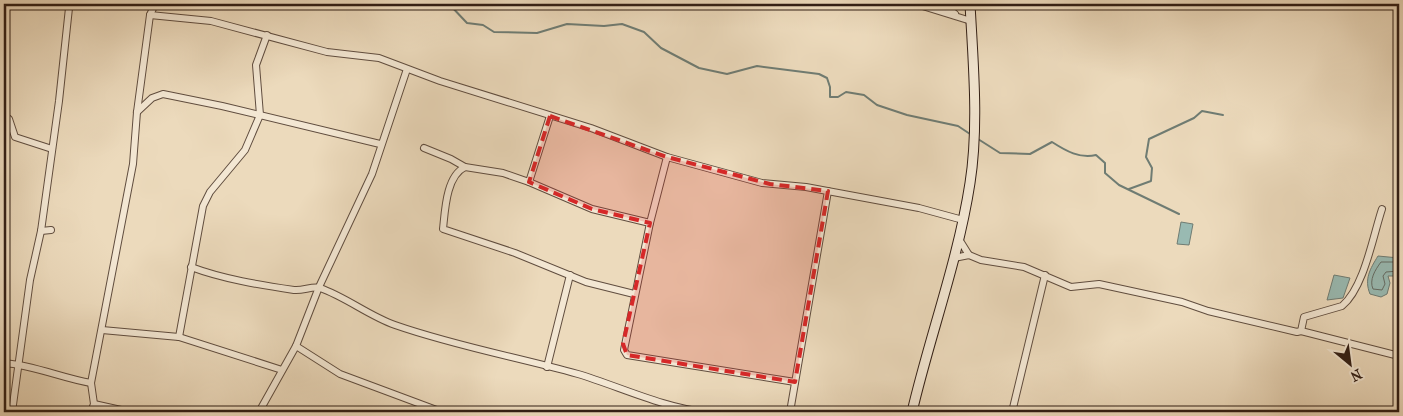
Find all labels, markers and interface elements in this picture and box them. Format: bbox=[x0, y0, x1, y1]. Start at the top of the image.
north arrow bbox=[1326, 338, 1376, 388]
text: N bbox=[1347, 365, 1365, 385]

